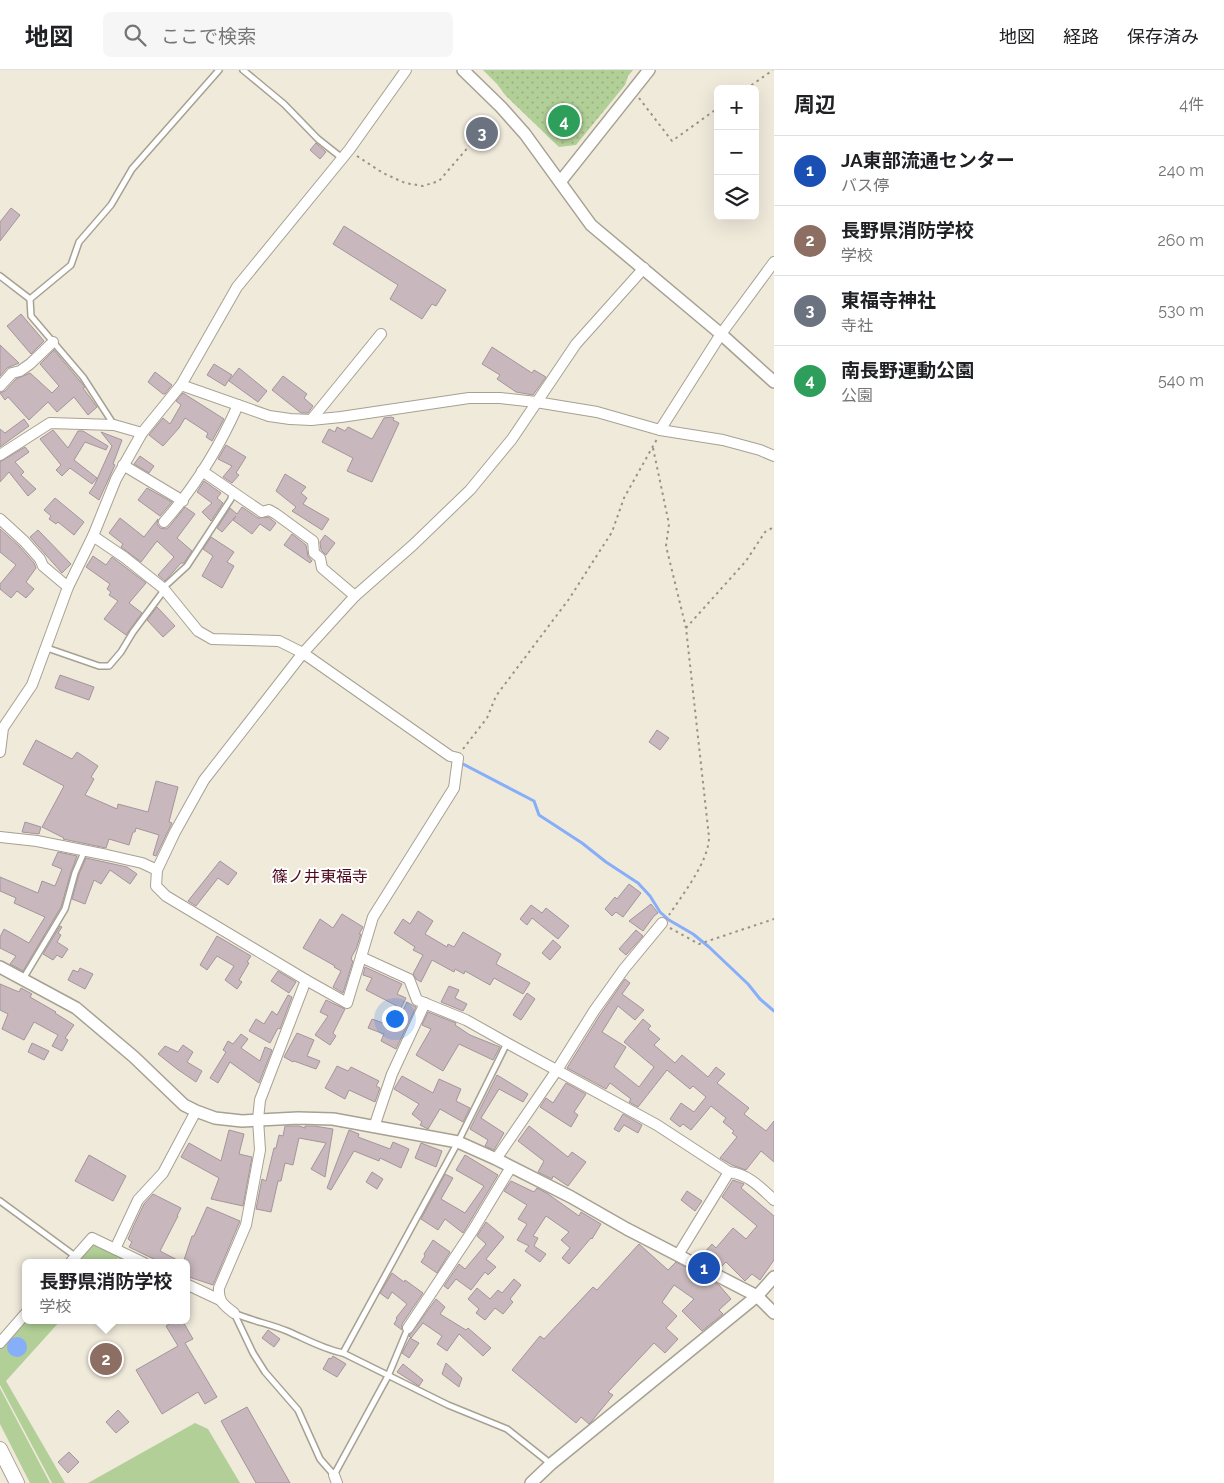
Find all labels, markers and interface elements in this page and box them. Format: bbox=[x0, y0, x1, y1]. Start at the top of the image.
search box bbox=[103, 12, 453, 57]
icon: search bbox=[121, 21, 149, 49]
text: 地図 bbox=[25, 22, 73, 51]
text: ここで検索 bbox=[161, 25, 256, 47]
text: 地図 bbox=[999, 26, 1035, 47]
text: 経路 bbox=[1063, 26, 1099, 47]
text: 保存済み bbox=[1127, 26, 1199, 47]
map controls bbox=[714, 85, 759, 220]
button: + bbox=[714, 85, 759, 130]
text: 周辺 bbox=[794, 92, 836, 117]
text: 4件 bbox=[1179, 95, 1204, 114]
pin: 4 bbox=[548, 102, 580, 140]
pin: 3 bbox=[466, 114, 498, 152]
button: − bbox=[714, 130, 759, 175]
text: JA東部流通センター bbox=[841, 149, 1015, 171]
text: 1 bbox=[806, 161, 814, 180]
text: 240 m bbox=[1158, 161, 1204, 180]
button: layers bbox=[714, 175, 759, 220]
text: バス停 bbox=[841, 176, 889, 195]
text: 長野県消防学校 bbox=[841, 219, 974, 241]
text: 2 bbox=[805, 231, 815, 250]
text: 260 m bbox=[1157, 231, 1204, 250]
text: 学校 bbox=[841, 246, 873, 265]
text: 東福寺神社 bbox=[841, 289, 936, 311]
text: 3 bbox=[806, 301, 814, 320]
text: 530 m bbox=[1158, 301, 1204, 320]
text: 寺社 bbox=[841, 316, 873, 335]
text: 南長野運動公園 bbox=[841, 359, 974, 381]
text: 4 bbox=[805, 371, 815, 390]
text: 540 m bbox=[1158, 371, 1204, 390]
text: 公園 bbox=[841, 386, 873, 405]
district label: 篠ノ井東福寺 bbox=[272, 867, 368, 886]
your location bbox=[382, 1006, 408, 1032]
pin: 1 bbox=[688, 1249, 720, 1287]
popup bbox=[22, 1259, 190, 1324]
text: 長野県消防学校 bbox=[39, 1270, 173, 1292]
text: 学校 bbox=[39, 1297, 72, 1316]
pin: 2 bbox=[90, 1340, 122, 1378]

